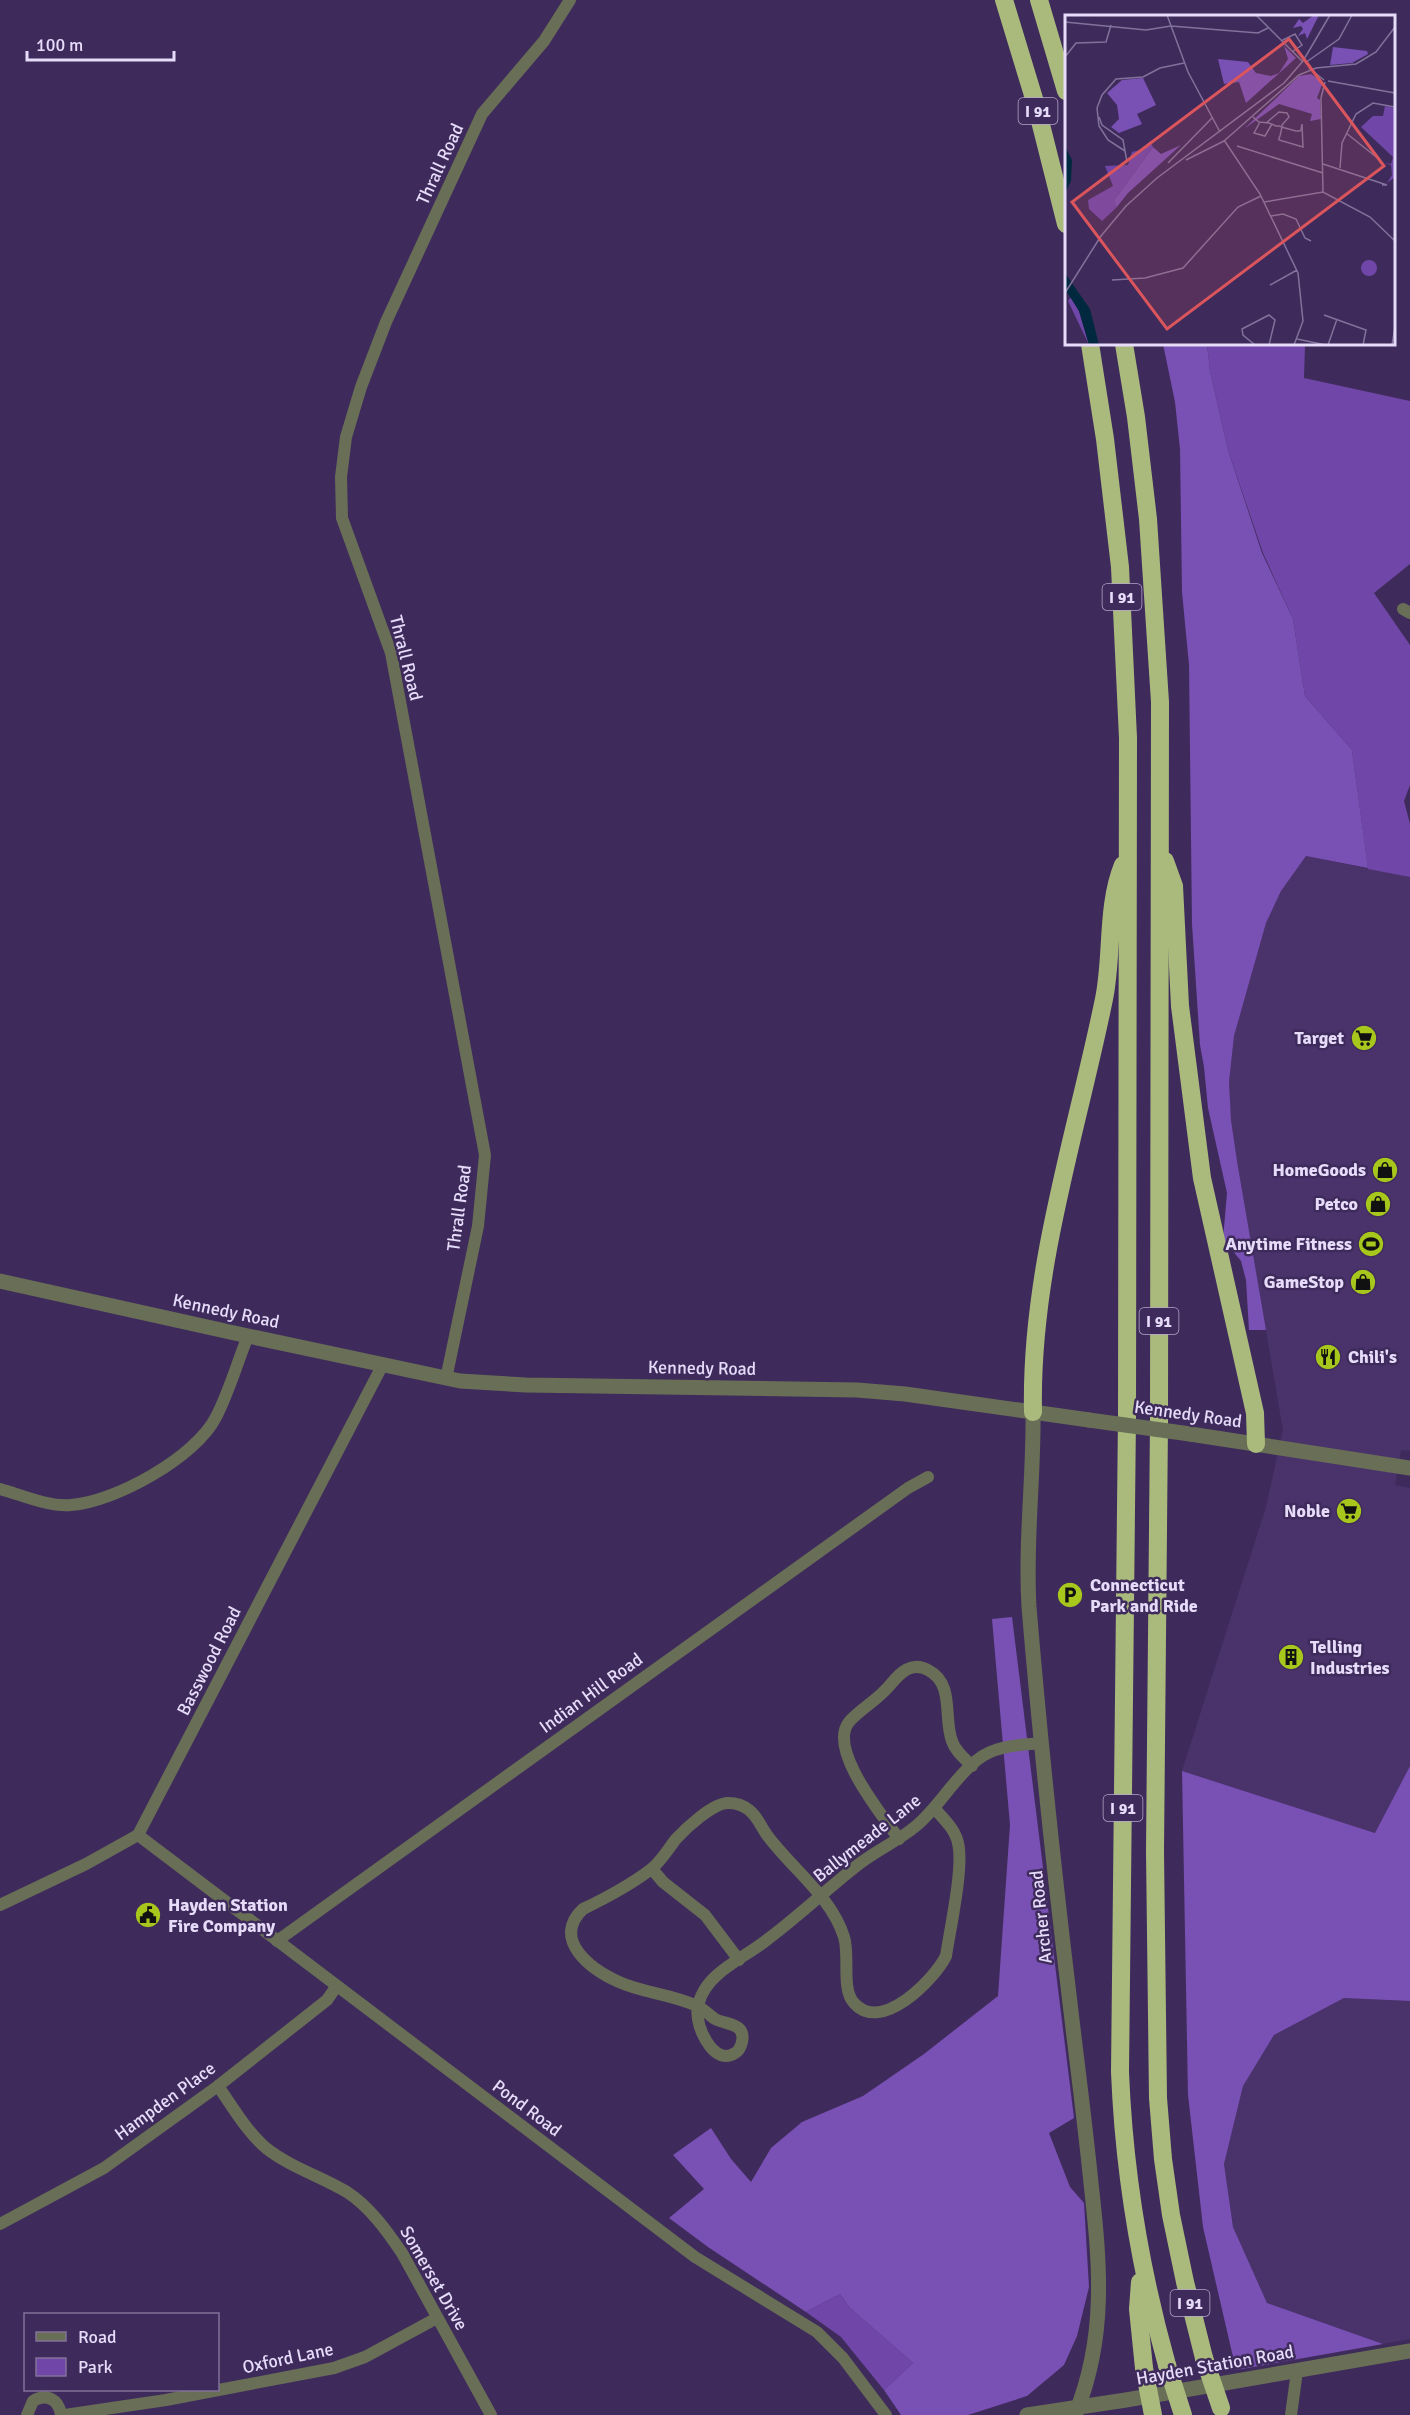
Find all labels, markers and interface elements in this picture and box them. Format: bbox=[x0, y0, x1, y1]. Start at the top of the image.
inset map bbox=[1065, 15, 1395, 345]
scale bar bbox=[27, 24, 174, 62]
text: 100 m bbox=[36, 34, 83, 56]
road number: I 91 bbox=[1018, 98, 1058, 124]
street label: Thrall Road bbox=[412, 120, 468, 208]
road number: I 91 bbox=[1102, 584, 1142, 610]
street label: Thrall Road bbox=[385, 613, 427, 703]
supermarket icon: Target bbox=[1349, 1023, 1379, 1053]
place label: Target bbox=[1295, 1027, 1344, 1049]
shop icon: HomeGoods bbox=[1370, 1155, 1400, 1185]
place label: HomeGoods bbox=[1273, 1159, 1366, 1181]
street label: Thrall Road bbox=[442, 1163, 476, 1253]
shop icon: Petco bbox=[1363, 1189, 1393, 1219]
place label: Petco bbox=[1314, 1193, 1358, 1215]
sports icon: Anytime Fitness bbox=[1356, 1229, 1386, 1259]
place label: Anytime Fitness bbox=[1225, 1233, 1352, 1255]
shop icon: GameStop bbox=[1348, 1267, 1378, 1297]
place label: GameStop bbox=[1264, 1271, 1344, 1293]
street label: Kennedy Road bbox=[171, 1289, 281, 1333]
road number: I 91 bbox=[1140, 1308, 1178, 1334]
restaurant icon: Chili's bbox=[1313, 1342, 1343, 1372]
place label: Chili's bbox=[1348, 1346, 1397, 1368]
street label: Kennedy Road bbox=[648, 1356, 756, 1380]
street label: Kennedy Road bbox=[1133, 1396, 1243, 1432]
supermarket icon: Noble bbox=[1334, 1496, 1364, 1526]
place label: Noble bbox=[1284, 1500, 1330, 1522]
place label: Connecticut Park and Ride bbox=[1090, 1574, 1198, 1617]
parking icon: Connecticut Park and Ride bbox=[1055, 1580, 1085, 1610]
street label: Basswood Road bbox=[172, 1603, 246, 1719]
place label: Telling Industries bbox=[1310, 1636, 1390, 1679]
building icon: Telling Industries bbox=[1276, 1642, 1306, 1672]
street label: Indian Hill Road bbox=[535, 1648, 647, 1738]
street label: Ballymeade Lane bbox=[809, 1789, 925, 1887]
road number: I 91 bbox=[1104, 1795, 1142, 1821]
street label: Archer Road bbox=[1025, 1869, 1057, 1965]
place label: Hayden Station Fire Company bbox=[168, 1894, 288, 1937]
public building icon: Hayden Station Fire Company bbox=[133, 1900, 163, 1930]
street label: Hampden Place bbox=[110, 2057, 220, 2145]
street label: Pond Road bbox=[488, 2075, 566, 2141]
street label: Somerset Drive bbox=[395, 2222, 473, 2334]
road number: I 91 bbox=[1170, 2290, 1210, 2316]
legend bbox=[24, 2313, 219, 2391]
text: Road bbox=[78, 2326, 117, 2348]
street label: Oxford Lane bbox=[241, 2338, 335, 2378]
street label: Hayden Station Road bbox=[1134, 2340, 1296, 2390]
text: Park bbox=[78, 2356, 113, 2378]

